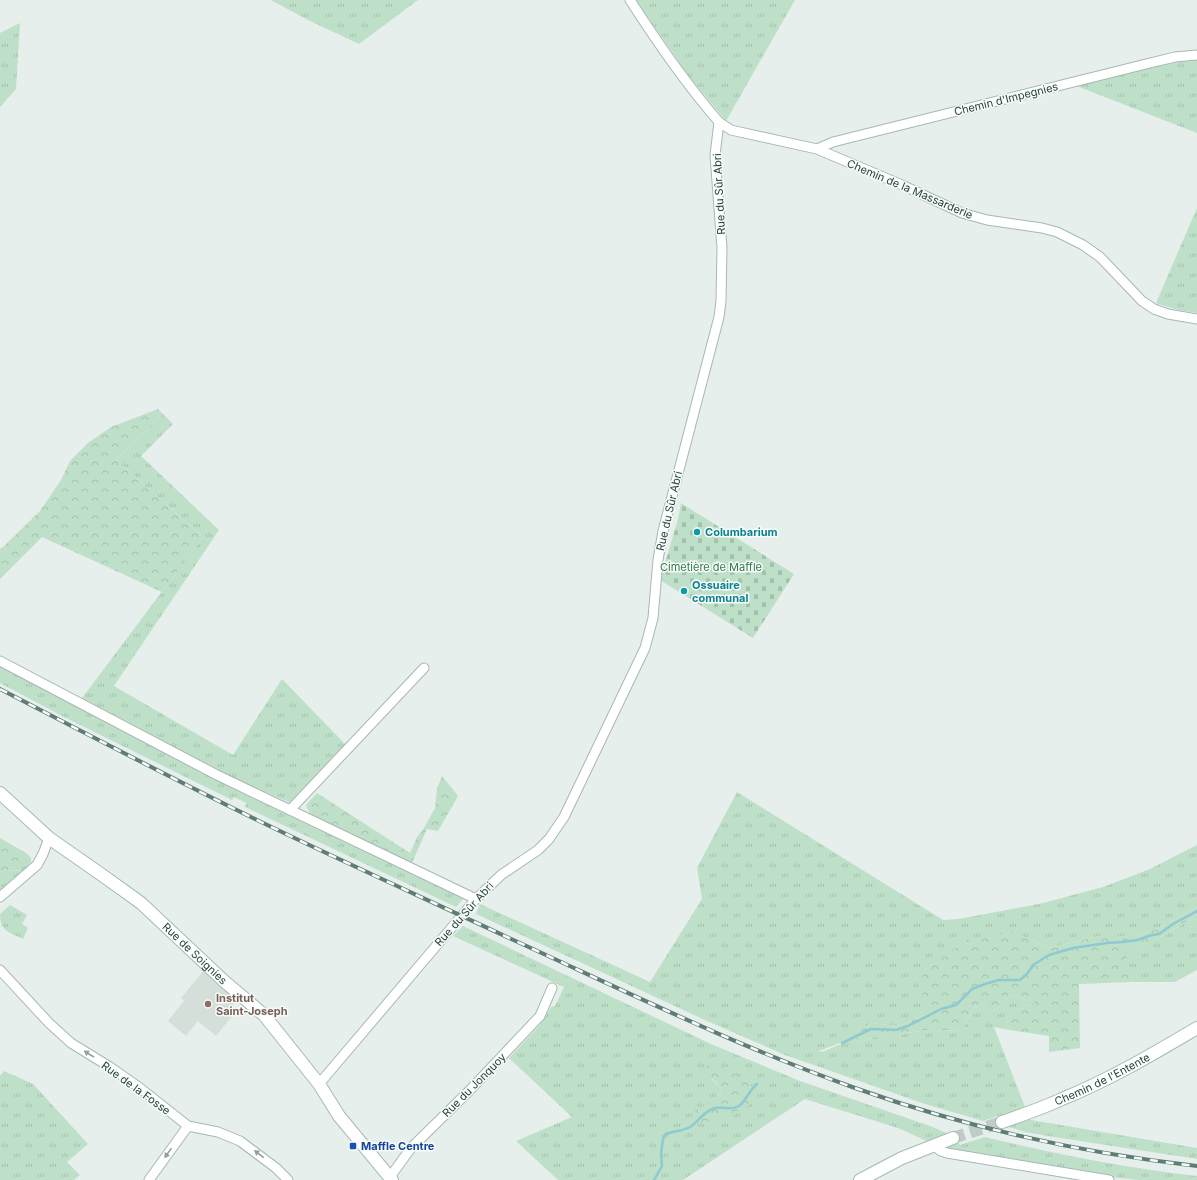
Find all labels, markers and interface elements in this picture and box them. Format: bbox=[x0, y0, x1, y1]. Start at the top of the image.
street label: Chemin d'Impegnies bbox=[953, 79, 1060, 119]
street label: Rue du Sûr Abri bbox=[710, 153, 728, 235]
street label: Chemin de la Massarderie bbox=[845, 156, 975, 222]
street label: Rue du Sûr Abri bbox=[653, 470, 685, 552]
place label: Columbarium bbox=[705, 525, 778, 539]
marker: Columbarium bbox=[692, 527, 702, 537]
park label: Cimetière de Maffle bbox=[660, 560, 762, 574]
place label: Ossuaire communal bbox=[692, 578, 748, 605]
marker: Ossuaire communal bbox=[679, 586, 689, 596]
street label: Rue du Sûr Abri bbox=[432, 879, 496, 949]
street label: Rue de Soignies bbox=[159, 920, 230, 988]
place label: Institut Saint-Joseph bbox=[216, 991, 288, 1018]
marker: Institut Saint-Joseph bbox=[203, 999, 213, 1009]
street label: Rue du Jonquoy bbox=[439, 1050, 509, 1120]
street label: Chemin de l'Entente bbox=[1052, 1050, 1152, 1109]
one-way arrow bbox=[83, 1051, 95, 1058]
street label: Rue de la Fosse bbox=[99, 1058, 173, 1118]
place label: Maffle Centre bbox=[361, 1139, 435, 1153]
marker: Maffle Centre bbox=[348, 1141, 358, 1151]
one-way arrow bbox=[164, 1148, 172, 1158]
one-way arrow bbox=[253, 1150, 264, 1159]

